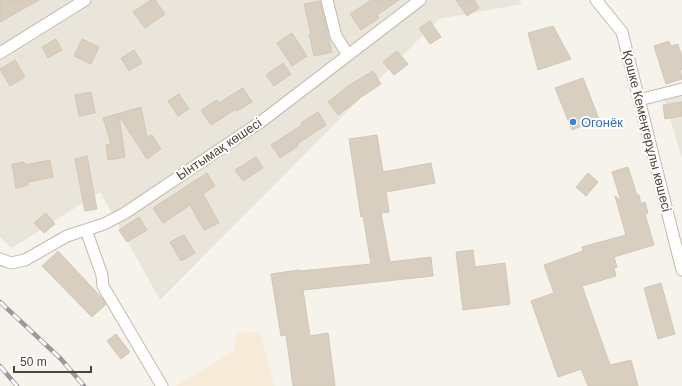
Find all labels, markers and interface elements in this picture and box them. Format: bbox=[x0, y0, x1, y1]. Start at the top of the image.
street label: Қошке Кемеңгерұлы көшесі bbox=[620, 49, 674, 213]
street label: Ынтымақ көшесі bbox=[174, 115, 264, 183]
place label: Огонёк bbox=[581, 115, 623, 130]
marker: Огонёк bbox=[568, 117, 578, 127]
scale bar bbox=[14, 348, 91, 374]
text: 50 m bbox=[20, 355, 47, 369]

